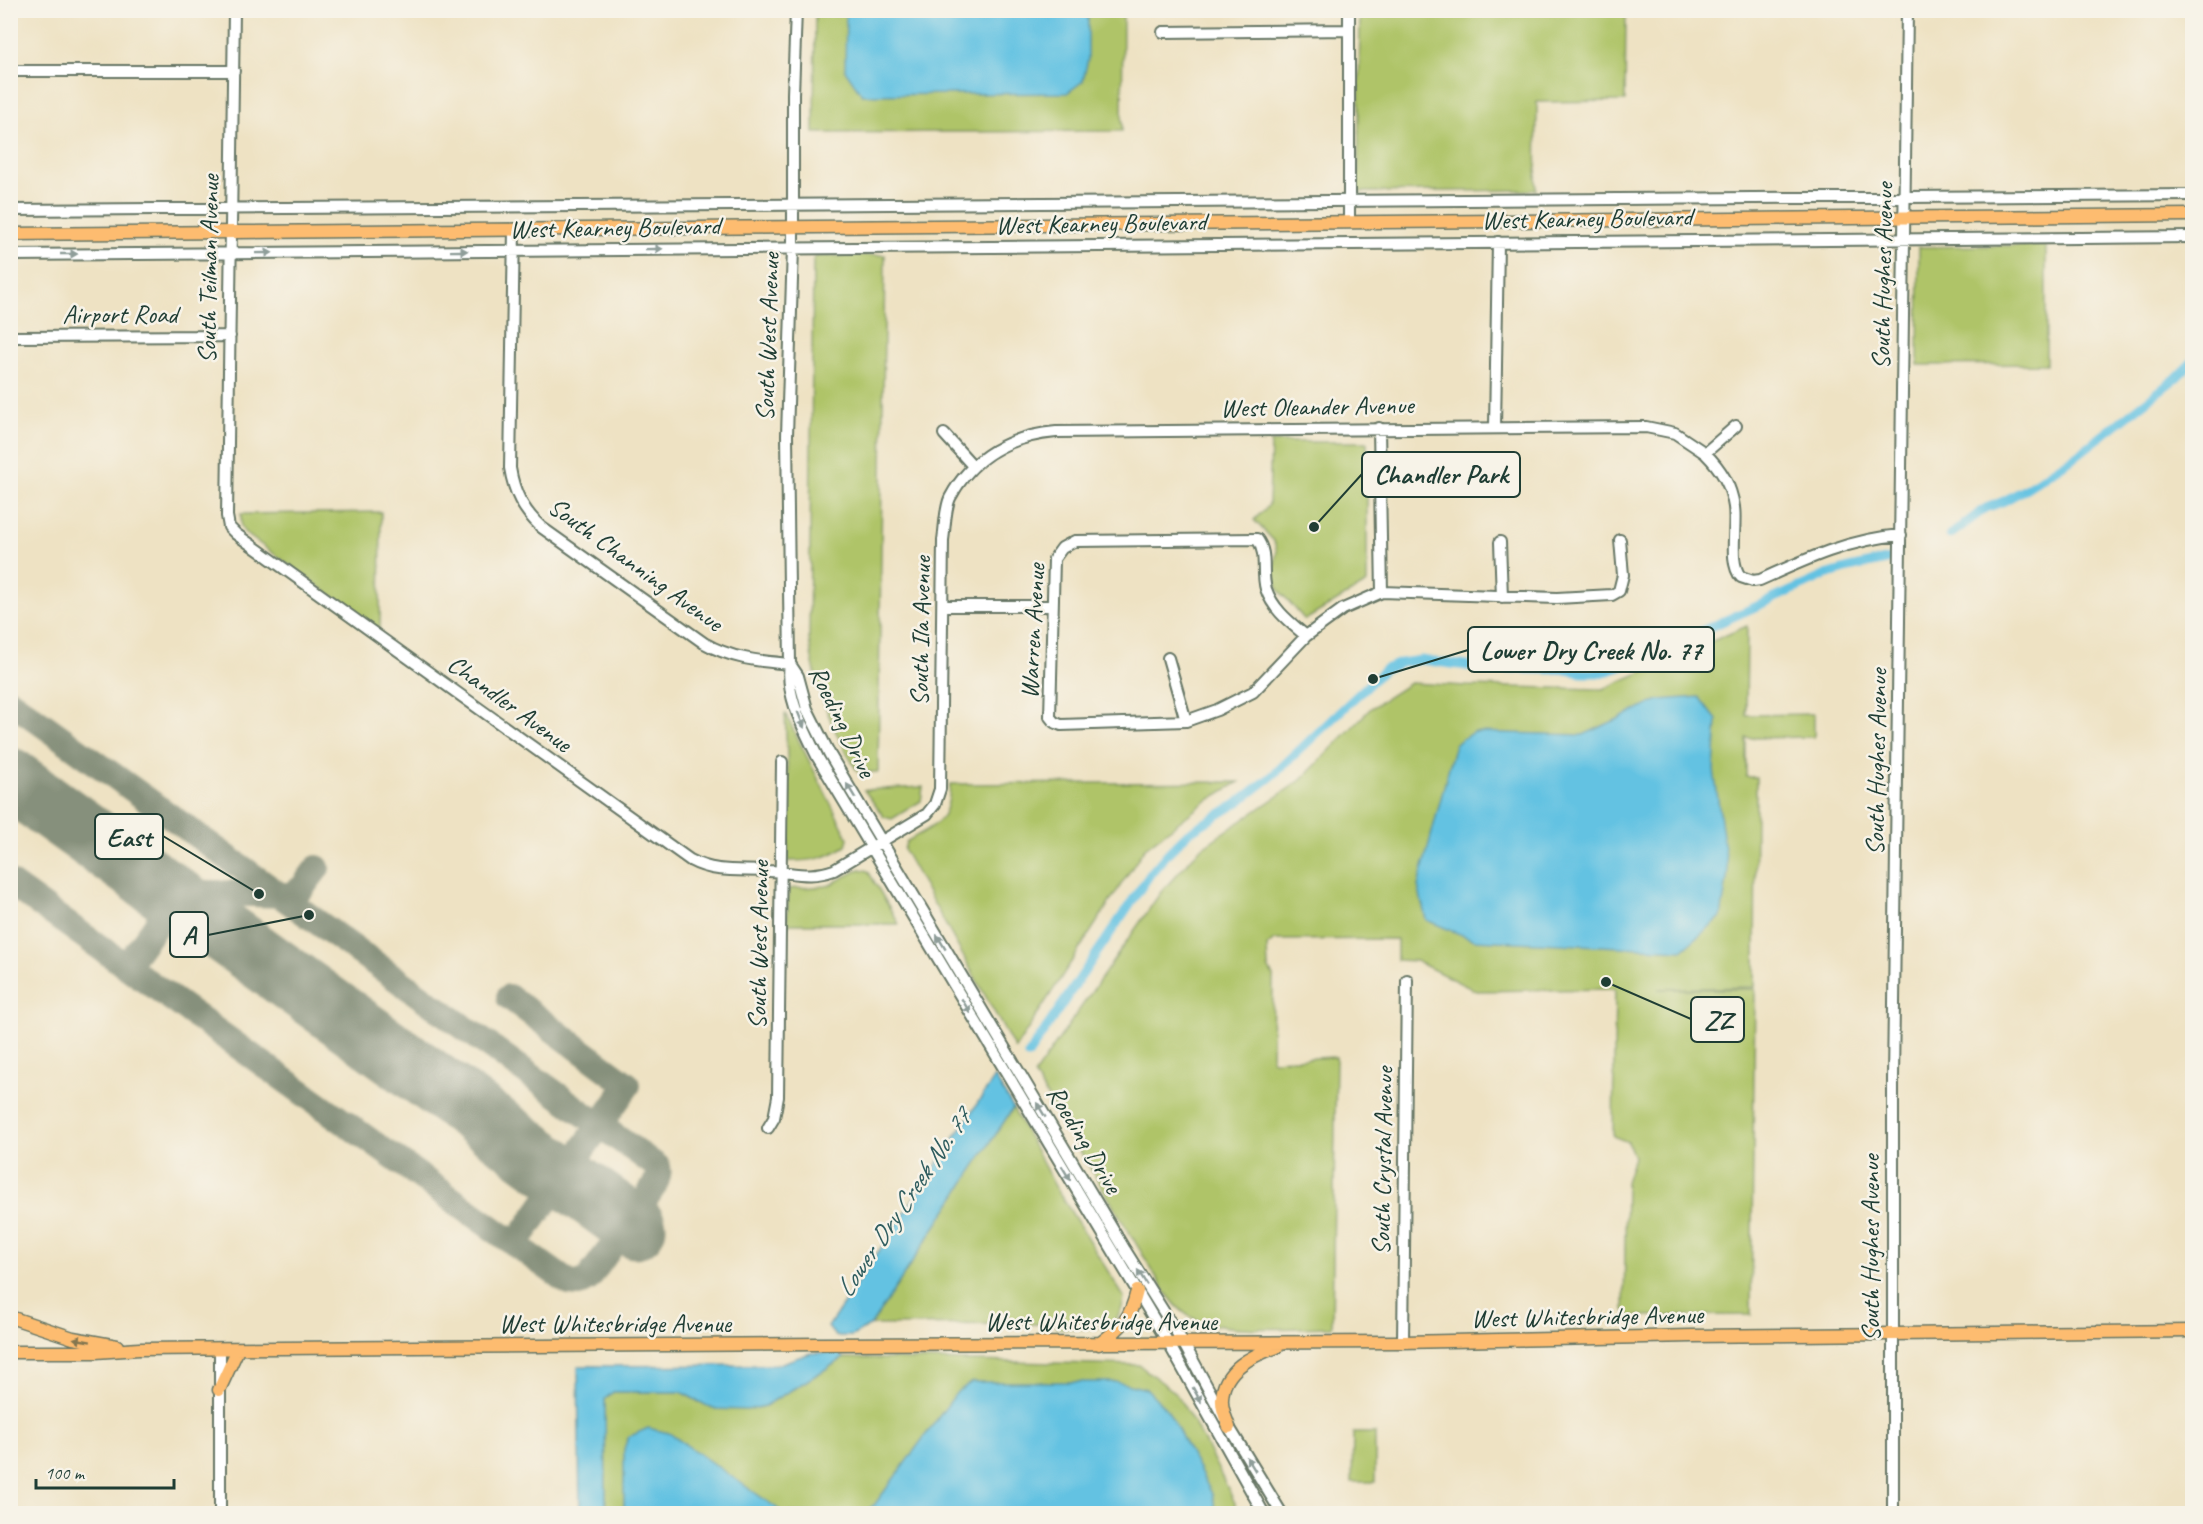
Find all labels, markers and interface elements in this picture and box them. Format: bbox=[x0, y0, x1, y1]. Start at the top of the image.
street label: South Teilman Avenue bbox=[190, 173, 227, 364]
street label: South Hughes Avenue bbox=[1864, 180, 1901, 370]
street label: West Kearney Boulevard bbox=[1481, 200, 1696, 237]
street label: West Kearney Boulevard bbox=[995, 205, 1210, 242]
street label: West Kearney Boulevard bbox=[509, 209, 724, 246]
one-way arrow bbox=[644, 244, 663, 254]
one-way arrow bbox=[449, 246, 468, 256]
one-way arrow bbox=[254, 248, 273, 257]
one-way arrow bbox=[59, 249, 78, 259]
street label: South West Avenue bbox=[748, 251, 787, 422]
street label: Airport Road bbox=[63, 298, 181, 331]
street label: West Oleander Avenue bbox=[1220, 388, 1417, 425]
callout: Chandler Park bbox=[1362, 452, 1520, 497]
text: Chandler Park bbox=[1374, 457, 1511, 491]
street label: South Channing Avenue bbox=[542, 490, 732, 640]
street label: South Ila Avenue bbox=[903, 554, 938, 706]
street label: Warren Avenue bbox=[1012, 561, 1053, 699]
callout: Lower Dry Creek No. 77 bbox=[1468, 627, 1714, 672]
text: Lower Dry Creek No. 77 bbox=[1480, 633, 1705, 667]
street label: Chandler Avenue bbox=[441, 647, 580, 760]
street label: Roeding Drive bbox=[801, 660, 884, 784]
street label: South Hughes Avenue bbox=[1858, 666, 1895, 856]
one-way arrow bbox=[797, 711, 806, 729]
one-way arrow bbox=[846, 783, 857, 799]
callout: East bbox=[95, 814, 163, 859]
text: East bbox=[107, 820, 154, 854]
street label: South West Avenue bbox=[741, 859, 776, 1030]
callout: A bbox=[170, 912, 208, 957]
text: A bbox=[182, 918, 198, 952]
one-way arrow bbox=[936, 934, 947, 950]
callout: ZZ bbox=[1691, 997, 1744, 1042]
one-way arrow bbox=[961, 998, 971, 1015]
text: ZZ bbox=[1704, 1003, 1737, 1037]
street label: South Crystal Avenue bbox=[1364, 1064, 1401, 1255]
street label: Roeding Drive bbox=[1039, 1079, 1130, 1201]
water label: Lower Dry Creek No. 77 bbox=[828, 1099, 981, 1303]
one-way arrow bbox=[1036, 1102, 1047, 1118]
street label: South Hughes Avenue bbox=[1854, 1152, 1887, 1341]
one-way arrow bbox=[1061, 1165, 1071, 1182]
one-way arrow bbox=[1137, 1269, 1148, 1285]
street label: West Whitesbridge Avenue bbox=[1471, 1298, 1705, 1335]
street label: West Whitesbridge Avenue bbox=[985, 1305, 1219, 1338]
street label: West Whitesbridge Avenue bbox=[499, 1307, 733, 1340]
one-way arrow bbox=[72, 1335, 91, 1344]
one-way arrow bbox=[1192, 1387, 1202, 1404]
scale bar bbox=[36, 1452, 174, 1490]
one-way arrow bbox=[1246, 1456, 1257, 1472]
text: 100 m bbox=[45, 1462, 86, 1484]

